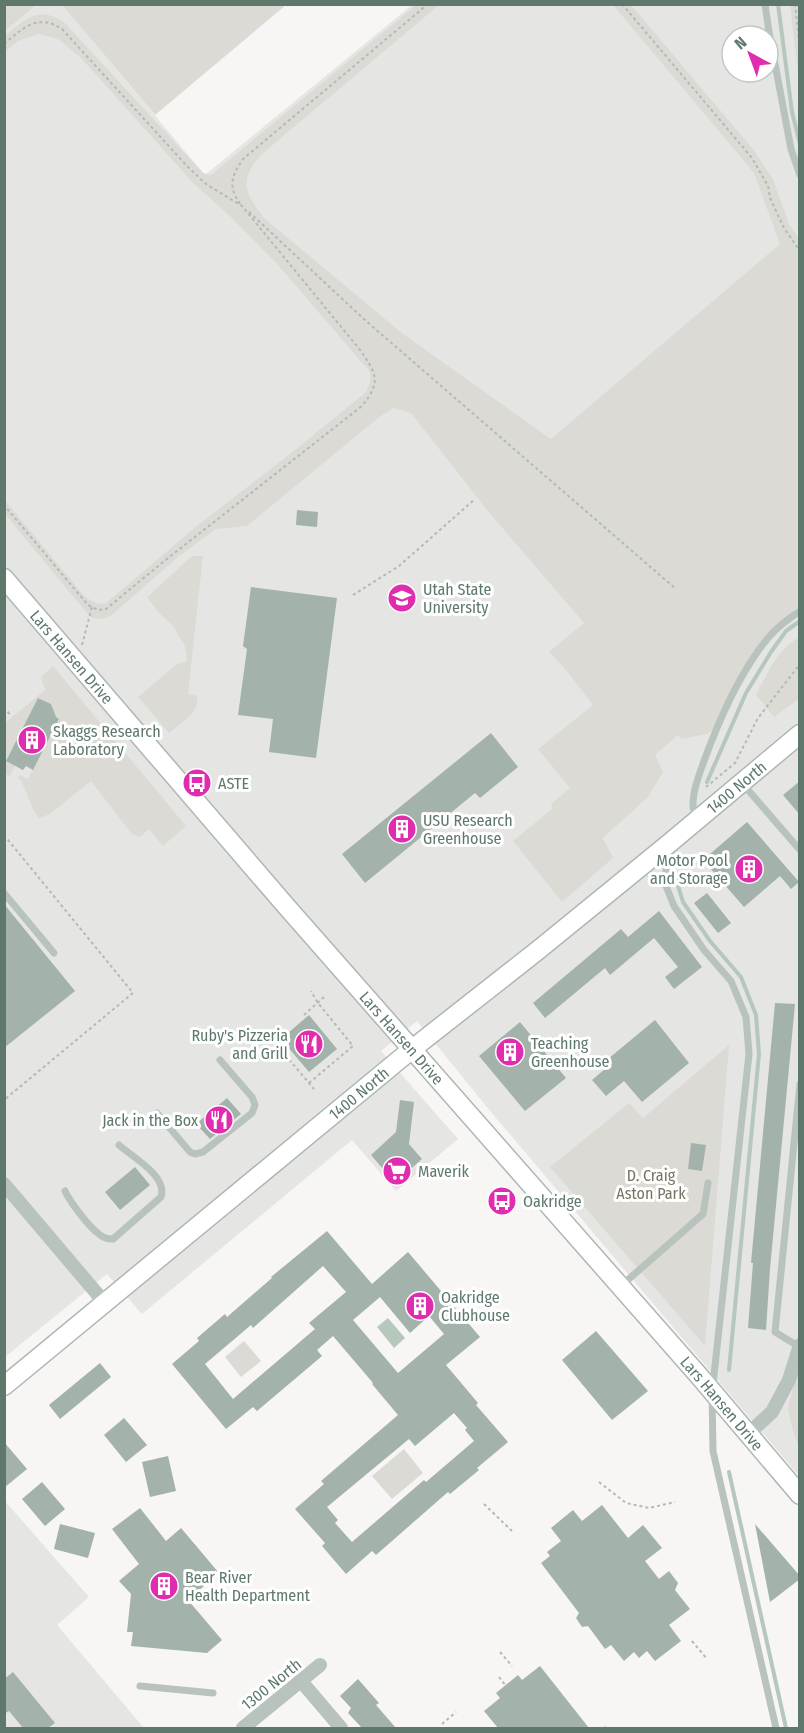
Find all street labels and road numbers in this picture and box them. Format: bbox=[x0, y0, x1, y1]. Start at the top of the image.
street label: Lars Hansen Drive bbox=[26, 606, 117, 708]
street label: 1400 North bbox=[703, 757, 770, 818]
street label: Lars Hansen Drive bbox=[355, 988, 447, 1089]
street label: 1400 North bbox=[325, 1063, 393, 1124]
street label: Lars Hansen Drive bbox=[676, 1353, 767, 1455]
street label: 1300 North bbox=[238, 1655, 305, 1714]

